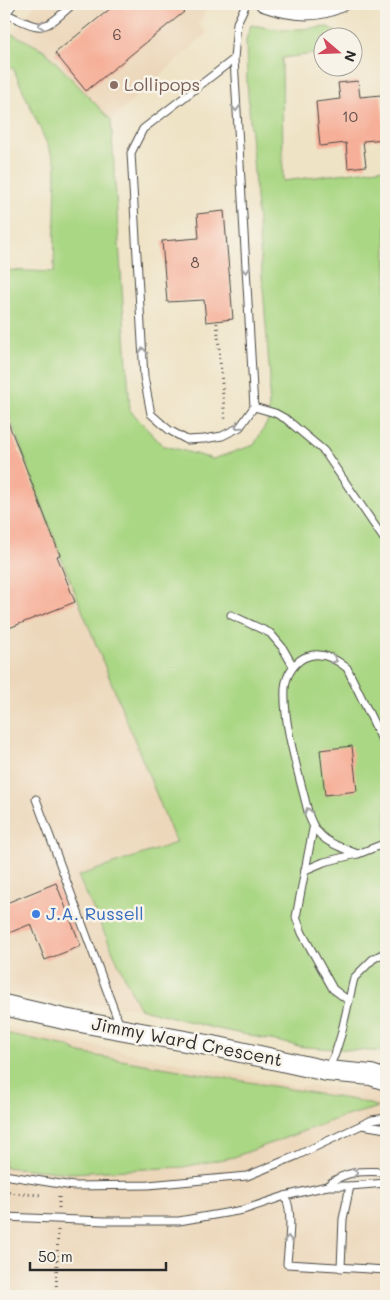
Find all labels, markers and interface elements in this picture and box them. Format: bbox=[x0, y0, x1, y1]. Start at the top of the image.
one-way arrow bbox=[36, 19, 44, 30]
house number: 6 bbox=[112, 24, 122, 44]
north arrow bbox=[312, 28, 362, 78]
text: N bbox=[340, 48, 361, 65]
place label: Lollipops bbox=[124, 72, 200, 96]
marker: Lollipops bbox=[108, 79, 120, 91]
one-way arrow bbox=[231, 104, 242, 112]
house number: 10 bbox=[342, 106, 358, 126]
house number: 8 bbox=[190, 252, 200, 272]
one-way arrow bbox=[241, 266, 252, 274]
one-way arrow bbox=[137, 347, 148, 355]
one-way arrow bbox=[235, 420, 244, 428]
one-way arrow bbox=[329, 654, 338, 664]
one-way arrow bbox=[303, 807, 314, 816]
place label: J.A. Russell bbox=[46, 901, 144, 925]
marker: J.A. Russell bbox=[30, 908, 42, 920]
street label: Jimmy Ward Crescent bbox=[90, 1011, 285, 1071]
one-way arrow bbox=[350, 1168, 359, 1178]
one-way arrow bbox=[283, 1235, 294, 1243]
scale bar bbox=[30, 1240, 166, 1272]
text: 50 m bbox=[38, 1246, 73, 1266]

